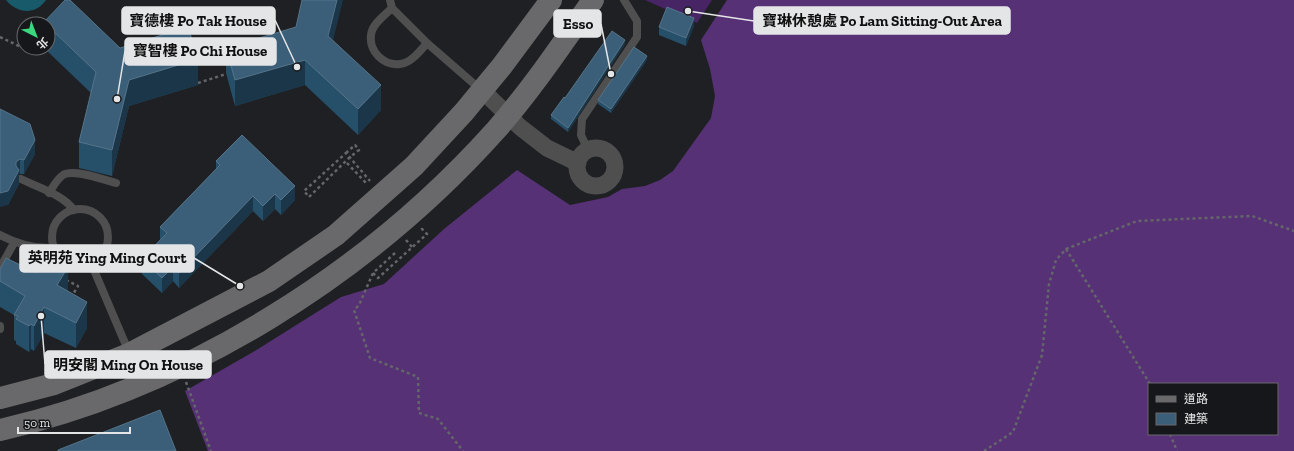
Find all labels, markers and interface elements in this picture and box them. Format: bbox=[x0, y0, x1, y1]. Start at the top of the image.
callout: 寶德樓 Po Tak House bbox=[122, 7, 275, 34]
callout: 寶琳休憩處 Po Lam Sitting-Out Area bbox=[754, 7, 1010, 34]
callout: Esso bbox=[554, 10, 601, 37]
text: 寶德樓 Po Tak House bbox=[129, 12, 267, 30]
text: 寶琳休憩處 Po Lam Sitting-Out Area bbox=[762, 12, 1002, 30]
text: Esso bbox=[563, 15, 593, 33]
north arrow bbox=[16, 16, 56, 56]
text: 北 bbox=[34, 35, 51, 52]
callout: 寶智樓 Po Chi House bbox=[125, 38, 276, 65]
text: 寶智樓 Po Chi House bbox=[133, 42, 267, 60]
callout: 英明苑 Ying Ming Court bbox=[20, 245, 194, 272]
text: 英明苑 Ying Ming Court bbox=[28, 249, 187, 267]
callout: 明安閣 Ming On House bbox=[45, 351, 211, 378]
text: 明安閣 Ming On House bbox=[53, 356, 203, 374]
legend bbox=[1148, 383, 1278, 435]
text: 道路 bbox=[1184, 392, 1208, 406]
scale bar bbox=[18, 409, 130, 435]
text: 建築 bbox=[1184, 412, 1208, 426]
text: 50 m bbox=[24, 416, 51, 430]

